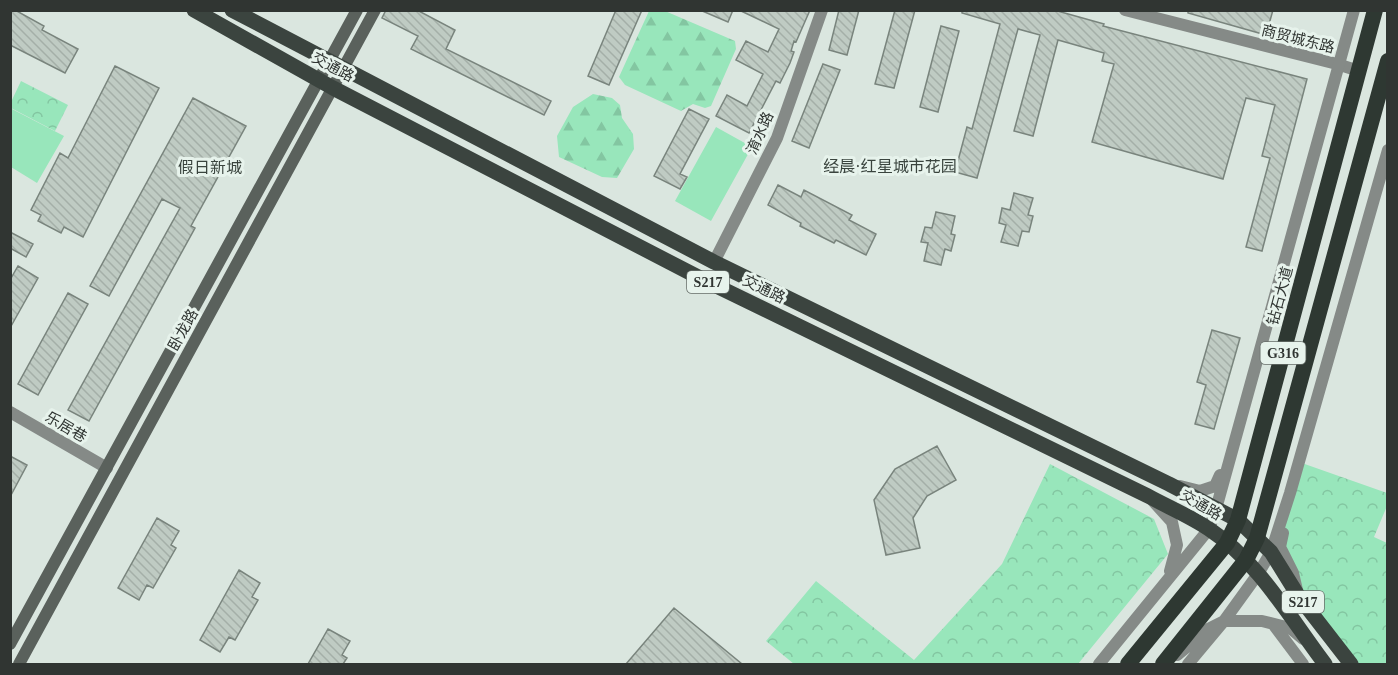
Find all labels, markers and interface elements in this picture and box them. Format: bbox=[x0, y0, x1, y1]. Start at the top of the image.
street label: 商贸城东路 bbox=[1260, 22, 1336, 56]
street label: 交通路 bbox=[309, 49, 357, 85]
street label: 淯水路 bbox=[744, 109, 776, 157]
district label: 经晨·红星城市花园 bbox=[823, 158, 957, 175]
district label: 假日新城 bbox=[178, 159, 242, 176]
street label: 钻石大道 bbox=[1265, 265, 1295, 327]
road number: S217 bbox=[687, 271, 729, 293]
street label: 交通路 bbox=[740, 272, 788, 306]
street label: 卧龙路 bbox=[164, 306, 201, 354]
road number: G316 bbox=[1260, 342, 1306, 364]
street label: 乐居巷 bbox=[43, 409, 89, 445]
street label: 交通路 bbox=[1178, 487, 1224, 523]
road number: S217 bbox=[1282, 591, 1324, 613]

